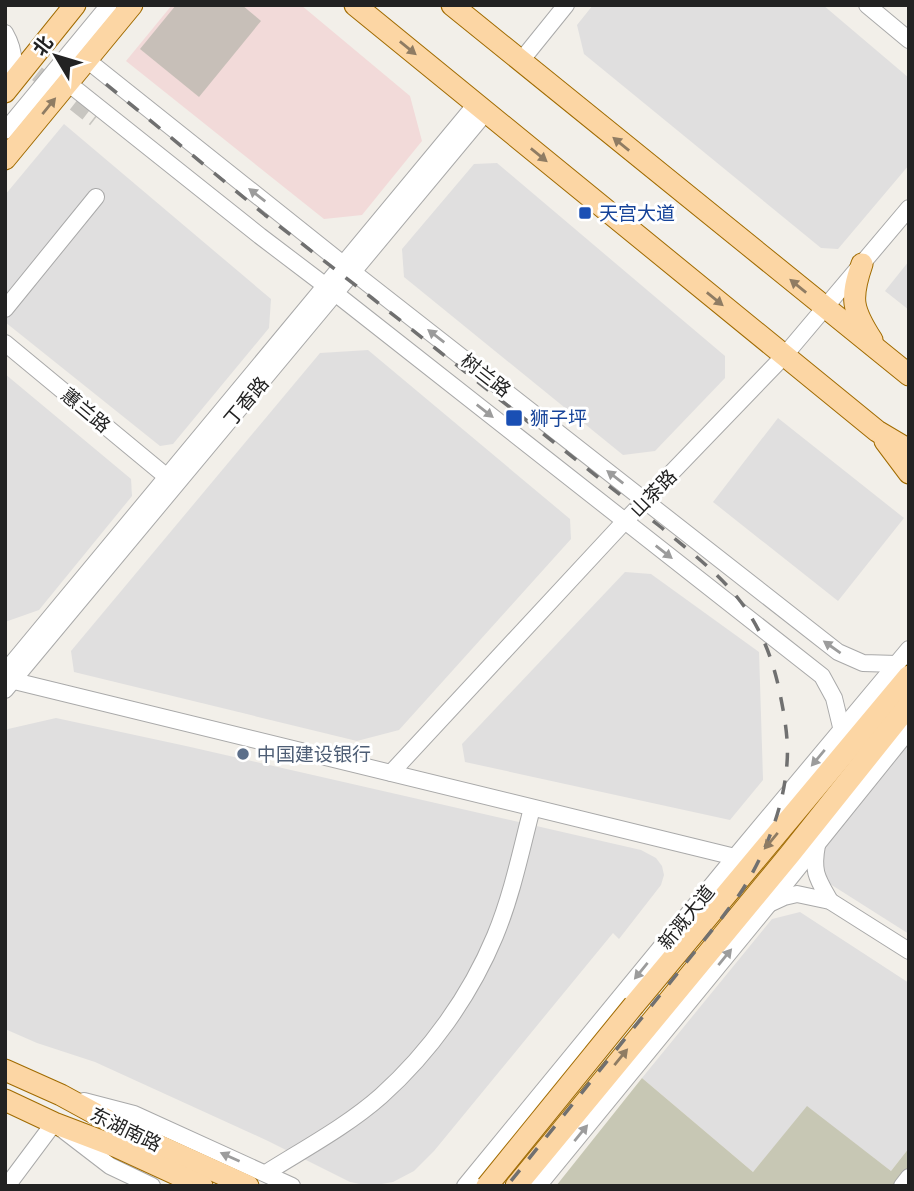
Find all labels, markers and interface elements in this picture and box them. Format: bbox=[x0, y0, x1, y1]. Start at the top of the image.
north arrow bbox=[21, 21, 91, 91]
text: 北 bbox=[28, 31, 57, 60]
one-way arrow bbox=[398, 41, 416, 56]
one-way arrow bbox=[41, 98, 56, 116]
one-way arrow bbox=[613, 136, 631, 151]
one-way arrow bbox=[529, 148, 547, 163]
one-way arrow bbox=[249, 188, 267, 203]
place label: 天宫大道 bbox=[599, 202, 675, 224]
marker: 天宫大道 bbox=[577, 205, 593, 221]
one-way arrow bbox=[790, 279, 808, 294]
one-way arrow bbox=[705, 292, 723, 307]
one-way arrow bbox=[427, 329, 445, 344]
street label: 树兰路 bbox=[457, 349, 515, 401]
street label: 丁香路 bbox=[219, 372, 273, 430]
street label: 蕙兰路 bbox=[57, 383, 115, 437]
one-way arrow bbox=[477, 403, 494, 418]
place label: 狮子坪 bbox=[530, 407, 587, 429]
marker: 狮子坪 bbox=[504, 408, 524, 428]
street label: 山茶路 bbox=[625, 465, 681, 521]
one-way arrow bbox=[606, 470, 624, 484]
one-way arrow bbox=[655, 544, 673, 558]
one-way arrow bbox=[823, 640, 841, 654]
place label: 中国建设银行 bbox=[257, 743, 371, 765]
marker: 中国建设银行 bbox=[235, 746, 251, 762]
one-way arrow bbox=[811, 750, 826, 767]
one-way arrow bbox=[764, 833, 779, 850]
street label: 新溉大道 bbox=[654, 881, 718, 953]
one-way arrow bbox=[717, 949, 732, 966]
one-way arrow bbox=[634, 962, 649, 980]
one-way arrow bbox=[614, 1049, 629, 1067]
street label: 东湖南路 bbox=[87, 1102, 165, 1156]
one-way arrow bbox=[573, 1124, 589, 1142]
one-way arrow bbox=[220, 1151, 241, 1162]

